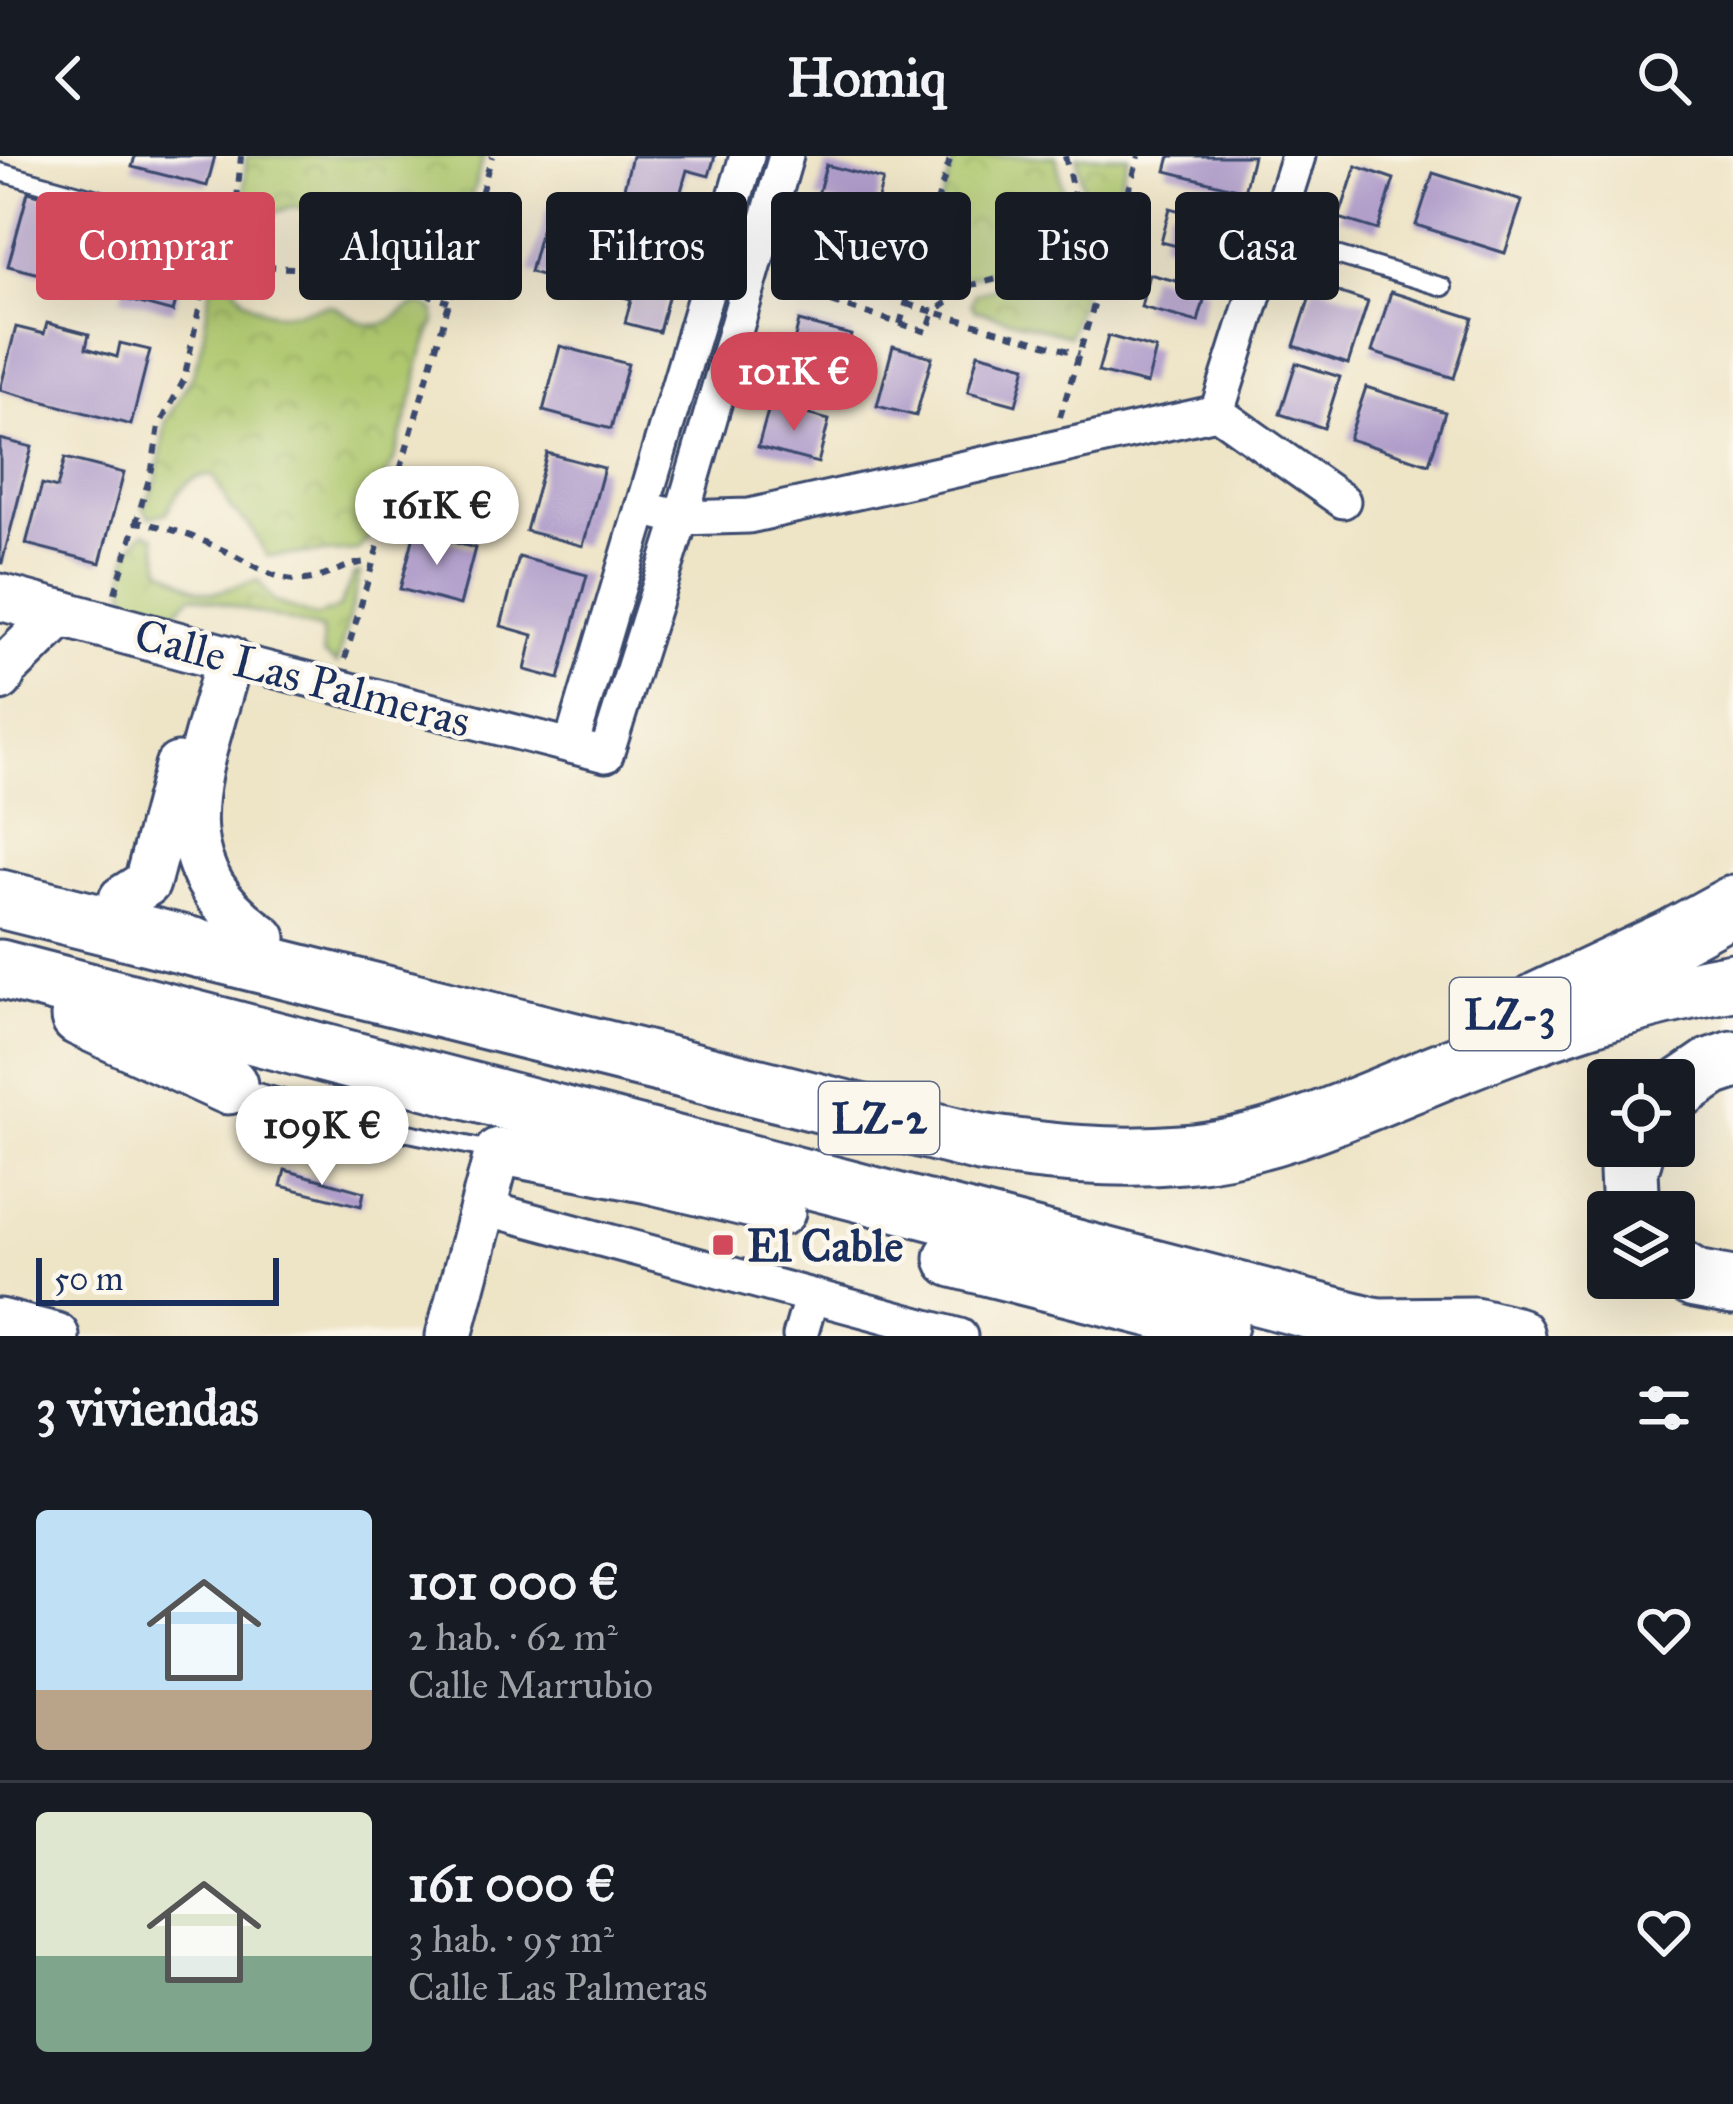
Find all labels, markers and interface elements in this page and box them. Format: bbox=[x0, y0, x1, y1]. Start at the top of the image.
icon: back bbox=[36, 45, 102, 111]
text: Homiq bbox=[787, 45, 946, 111]
icon: search bbox=[1631, 45, 1697, 111]
chip: Comprar bbox=[36, 192, 275, 300]
chip: Alquilar bbox=[299, 192, 522, 300]
chip: Filtros bbox=[546, 192, 747, 300]
chip: Nuevo bbox=[771, 192, 971, 300]
chip: Piso bbox=[995, 192, 1151, 300]
chip: Casa bbox=[1175, 192, 1339, 300]
pin: 101K € bbox=[696, 332, 892, 434]
text: 101K € bbox=[738, 347, 850, 395]
pin: 161K € bbox=[339, 466, 535, 568]
text: 161K € bbox=[382, 481, 492, 529]
street label: Calle Las Palmeras bbox=[129, 606, 477, 749]
road number: LZ-3 bbox=[1450, 978, 1570, 1050]
map controls bbox=[1587, 1059, 1695, 1299]
button: locate bbox=[1587, 1059, 1695, 1167]
road number: LZ-2 bbox=[819, 1082, 939, 1154]
pin: 109K € bbox=[224, 1086, 420, 1188]
text: 109K € bbox=[263, 1101, 381, 1149]
button: layers bbox=[1587, 1191, 1695, 1299]
place label: El Cable bbox=[747, 1218, 903, 1273]
marker: El Cable bbox=[710, 1232, 736, 1258]
scale bar bbox=[36, 1252, 279, 1305]
text: 50 m bbox=[54, 1259, 123, 1299]
icon: filters bbox=[1631, 1375, 1697, 1441]
text: 3 viviendas bbox=[36, 1377, 259, 1439]
text: 101 000 € bbox=[408, 1551, 619, 1613]
icon: home bbox=[132, 1558, 276, 1702]
icon: heart bbox=[1631, 1597, 1697, 1663]
text: 2 hab. · 62 m² bbox=[408, 1613, 618, 1661]
text: Calle Marrubio bbox=[408, 1661, 653, 1709]
text: 161 000 € bbox=[408, 1853, 616, 1915]
icon: home bbox=[132, 1860, 276, 2004]
icon: heart bbox=[1631, 1899, 1697, 1965]
text: 3 hab. · 95 m² bbox=[408, 1915, 614, 1963]
text: Calle Las Palmeras bbox=[408, 1963, 707, 2011]

